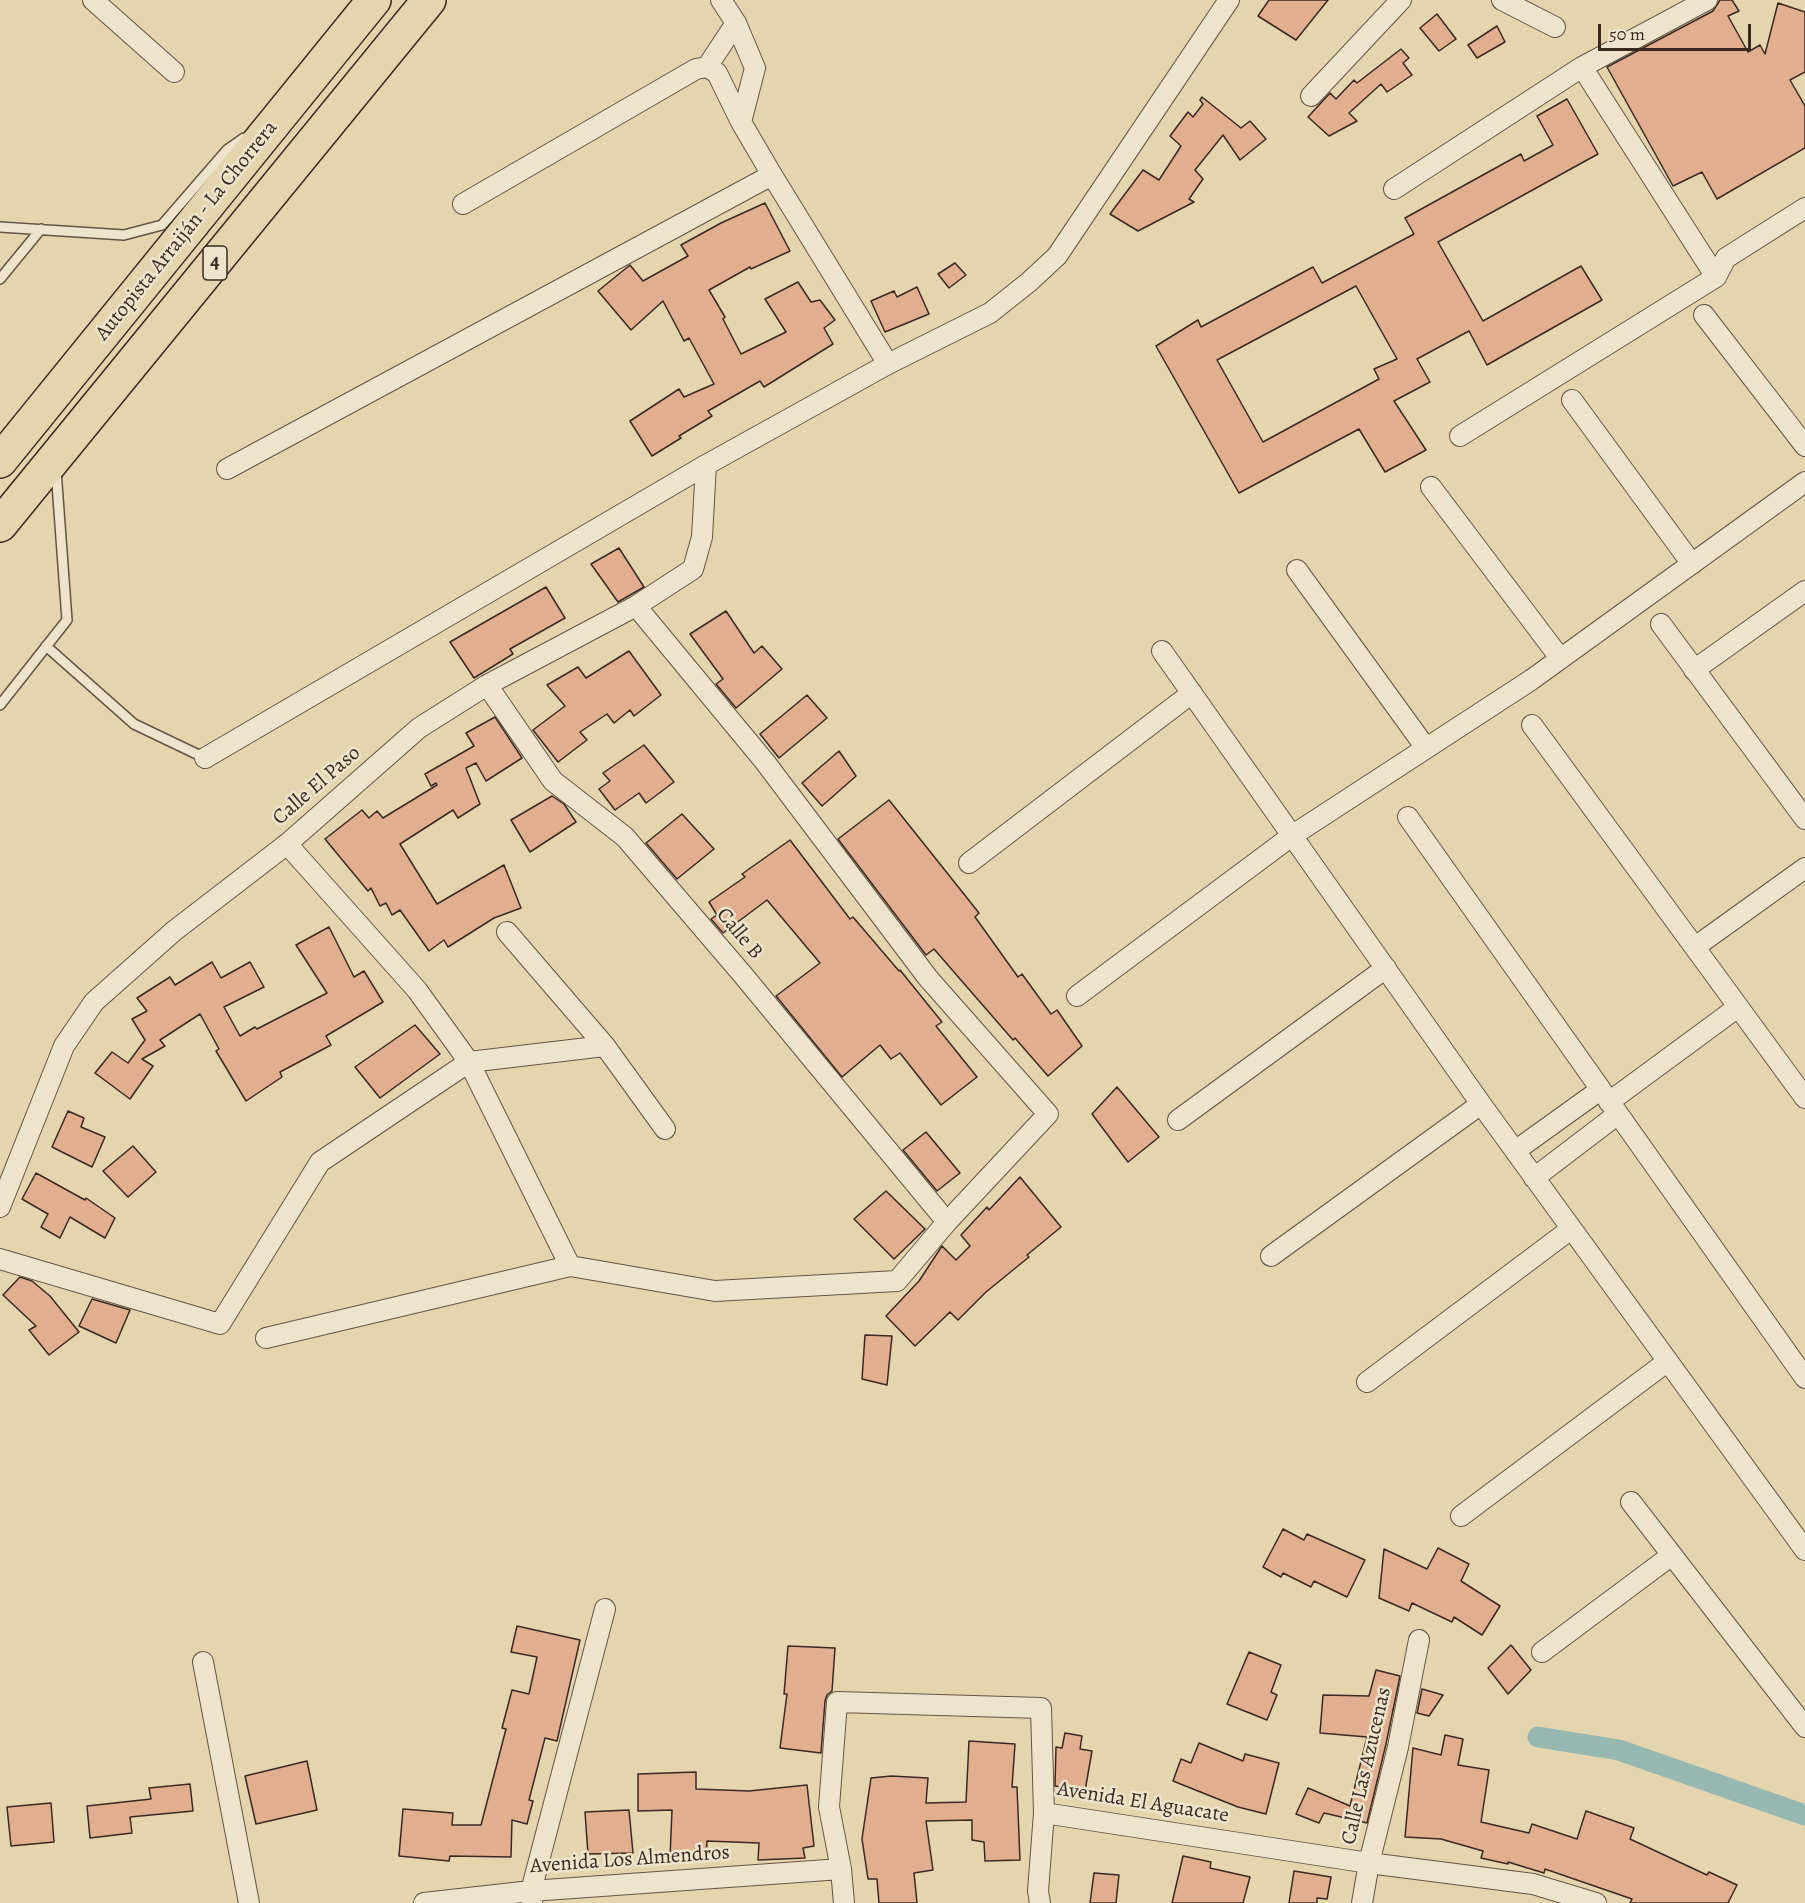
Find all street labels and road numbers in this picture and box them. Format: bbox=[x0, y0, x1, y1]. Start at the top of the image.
street label: Autopista Arraiján - La Chorrera bbox=[91, 116, 283, 346]
road number: 4 bbox=[203, 246, 227, 280]
street label: Calle El Paso bbox=[268, 741, 366, 831]
street label: Calle B bbox=[710, 903, 768, 965]
street label: Calle Las Azucenas bbox=[1337, 1685, 1397, 1847]
street label: Avenida El Aguacate bbox=[1055, 1777, 1231, 1829]
street label: Avenida Los Almendros bbox=[529, 1840, 731, 1880]

